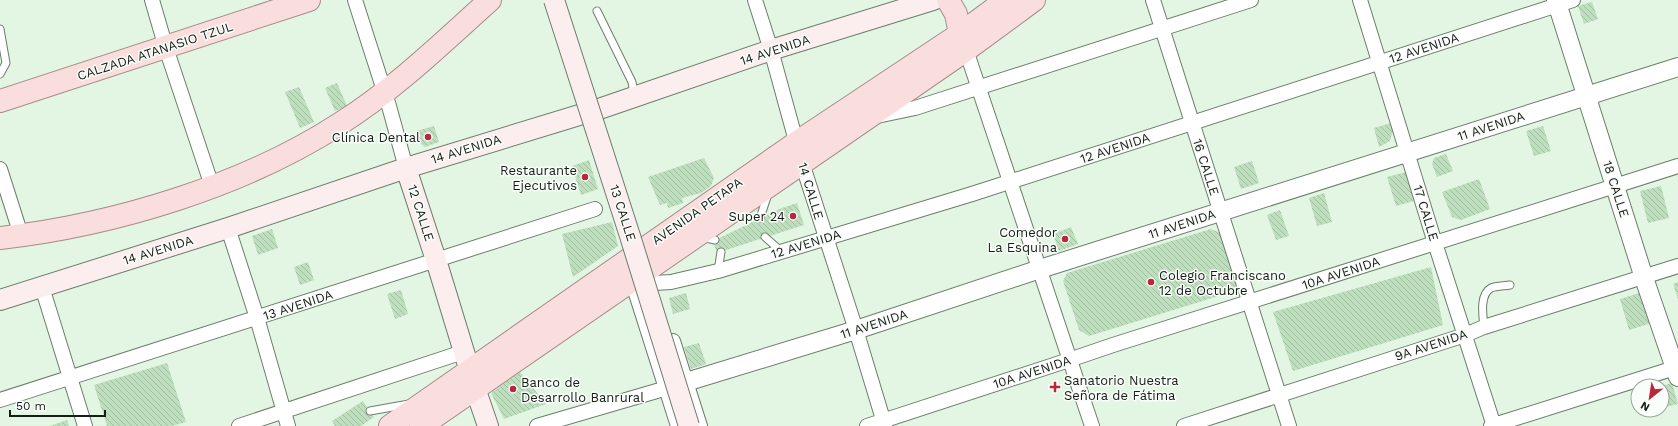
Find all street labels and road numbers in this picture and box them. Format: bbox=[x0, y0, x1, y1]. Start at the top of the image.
street label: CALZADA ATANASIO TZUL bbox=[75, 19, 235, 83]
street label: 12 AVENIDA bbox=[1387, 30, 1461, 66]
street label: 14 AVENIDA bbox=[738, 32, 812, 68]
street label: 11 AVENIDA bbox=[1456, 108, 1527, 144]
street label: 12 AVENIDA bbox=[1078, 130, 1152, 166]
street label: 14 AVENIDA bbox=[429, 131, 503, 167]
street label: 16 CALLE bbox=[1190, 137, 1222, 197]
street label: 18 CALLE bbox=[1600, 159, 1632, 219]
street label: 14 CALLE bbox=[795, 161, 827, 221]
street label: AVENIDA PETAPA bbox=[649, 174, 745, 248]
street label: 12 CALLE bbox=[405, 183, 437, 243]
street label: 13 CALLE bbox=[607, 183, 639, 243]
street label: 17 CALLE bbox=[1410, 183, 1442, 243]
street label: 11 AVENIDA bbox=[1147, 206, 1218, 242]
street label: 12 AVENIDA bbox=[769, 226, 843, 262]
street label: 14 AVENIDA bbox=[121, 232, 195, 268]
street label: 10A AVENIDA bbox=[1300, 253, 1382, 293]
street label: 13 AVENIDA bbox=[261, 287, 335, 323]
street label: 11 AVENIDA bbox=[839, 306, 910, 342]
street label: 9A AVENIDA bbox=[1393, 326, 1470, 364]
street label: 10A AVENIDA bbox=[991, 352, 1073, 392]

